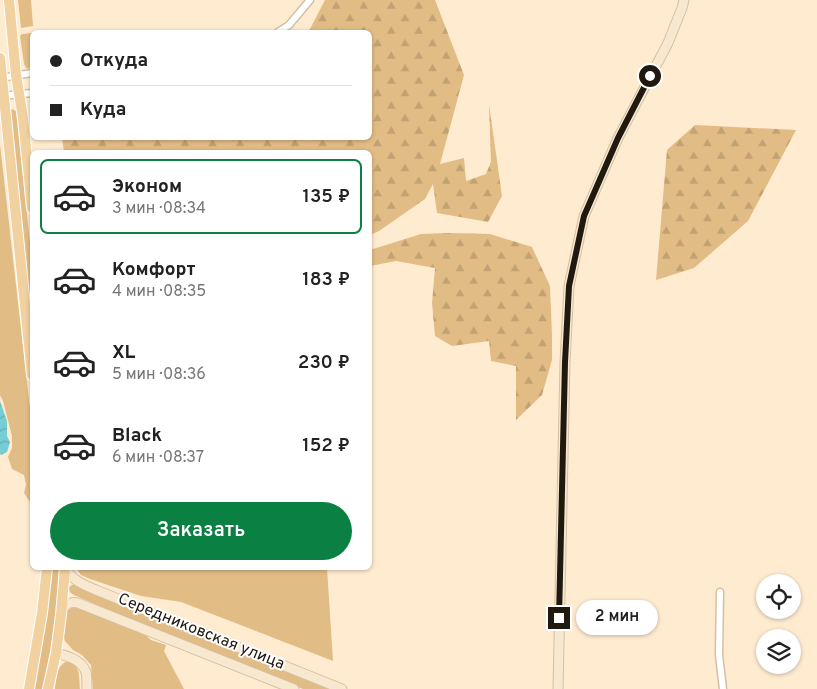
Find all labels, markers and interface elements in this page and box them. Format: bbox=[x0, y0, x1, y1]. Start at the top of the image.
text: Откуда bbox=[80, 49, 148, 73]
route start bbox=[639, 65, 661, 87]
text: Куда bbox=[80, 98, 126, 122]
icon: car bbox=[52, 174, 97, 219]
text: Эконом bbox=[112, 175, 182, 199]
text: 135 ₽ bbox=[302, 185, 350, 209]
text: 3 мин · 08:34 bbox=[112, 199, 206, 219]
icon: car bbox=[52, 257, 97, 302]
text: Комфорт bbox=[112, 258, 195, 282]
text: 183 ₽ bbox=[302, 268, 350, 292]
text: 4 мин · 08:35 bbox=[112, 282, 206, 302]
icon: car bbox=[52, 340, 97, 385]
text: XL bbox=[112, 341, 135, 365]
text: 230 ₽ bbox=[298, 351, 350, 375]
text: 5 мин · 08:36 bbox=[112, 365, 206, 385]
icon: car bbox=[52, 423, 97, 468]
text: Black bbox=[112, 424, 162, 448]
text: 152 ₽ bbox=[302, 434, 350, 458]
text: 6 мин · 08:37 bbox=[112, 448, 204, 468]
button: Заказать bbox=[50, 502, 352, 560]
map controls bbox=[756, 574, 801, 674]
button: locate bbox=[756, 574, 801, 619]
street label: Середниковская улица bbox=[115, 589, 287, 675]
callout: 2 мин bbox=[576, 600, 659, 636]
route end bbox=[548, 607, 570, 629]
text: 2 мин bbox=[595, 607, 639, 627]
button: layers bbox=[756, 629, 801, 674]

